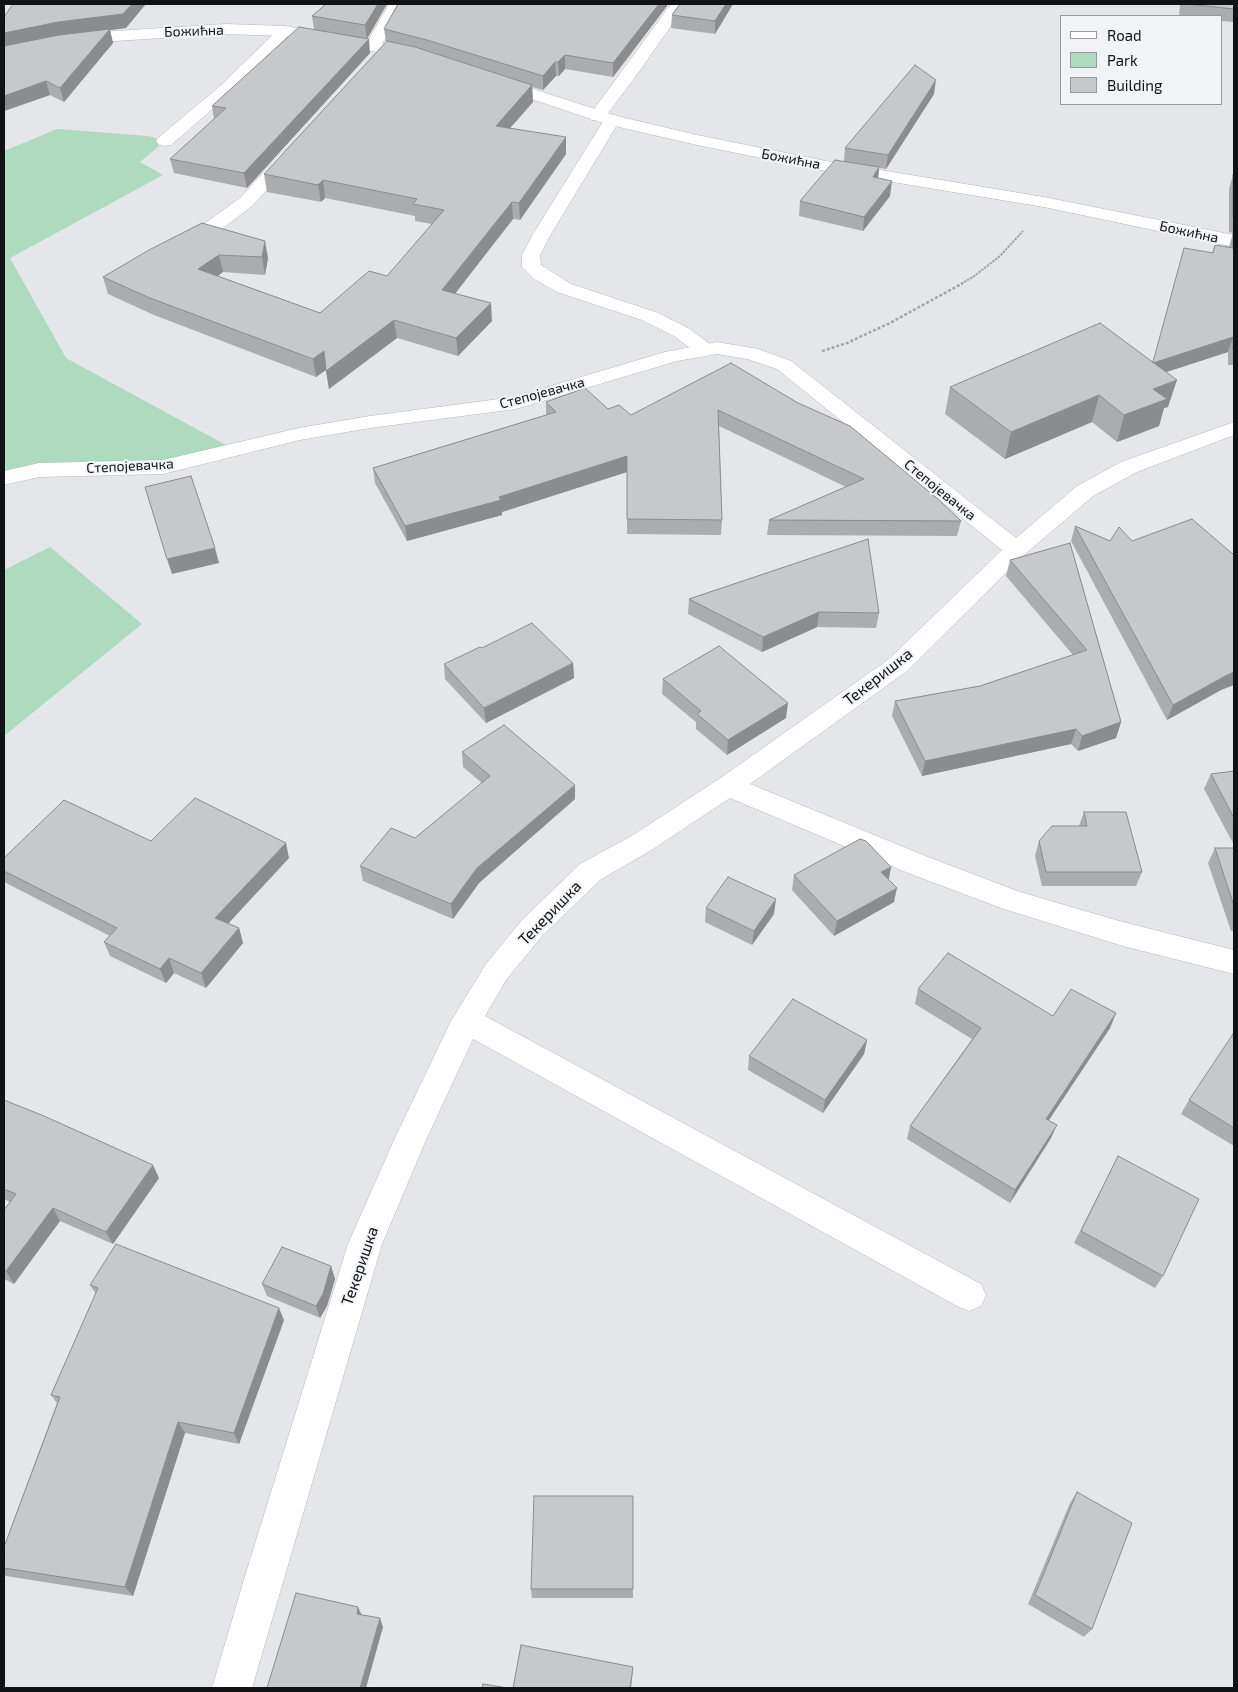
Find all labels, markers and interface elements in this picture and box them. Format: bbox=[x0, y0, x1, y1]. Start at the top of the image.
legend bbox=[1060, 15, 1223, 105]
street label: Божићна bbox=[164, 22, 224, 40]
text: Road bbox=[1107, 26, 1142, 44]
text: Park bbox=[1107, 51, 1138, 69]
text: Building bbox=[1107, 76, 1162, 94]
street label: Божићна bbox=[760, 145, 822, 173]
street label: Божићна bbox=[1158, 218, 1220, 246]
street label: Степојевачка bbox=[498, 374, 586, 412]
street label: Степојевачка bbox=[86, 455, 174, 477]
street label: Степојевачка bbox=[901, 456, 979, 524]
street label: Текеришка bbox=[840, 644, 916, 710]
street label: Текеришка bbox=[514, 877, 586, 949]
street label: Текеришка bbox=[338, 1224, 382, 1308]

